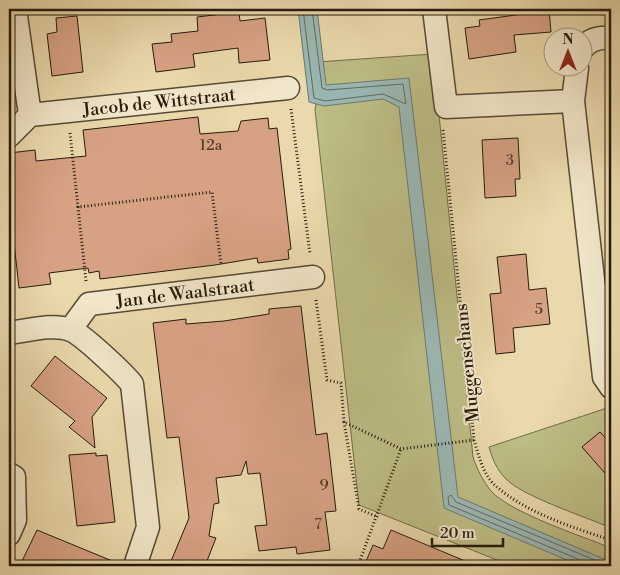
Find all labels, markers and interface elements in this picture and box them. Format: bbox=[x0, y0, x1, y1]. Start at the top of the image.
north arrow bbox=[542, 28, 592, 78]
text: N bbox=[562, 31, 574, 49]
street label: Jacob de Wittstraat bbox=[80, 83, 237, 122]
house number: 12a bbox=[200, 136, 223, 155]
house number: 3 bbox=[506, 151, 514, 170]
street label: Jan de Waalstraat bbox=[113, 273, 256, 314]
house number: 5 bbox=[535, 300, 543, 319]
street label: Muggenschans bbox=[450, 302, 485, 424]
house number: 9 bbox=[319, 476, 329, 495]
house number: 7 bbox=[314, 515, 322, 534]
scale bar bbox=[432, 515, 504, 547]
text: 20 m bbox=[440, 524, 475, 543]

